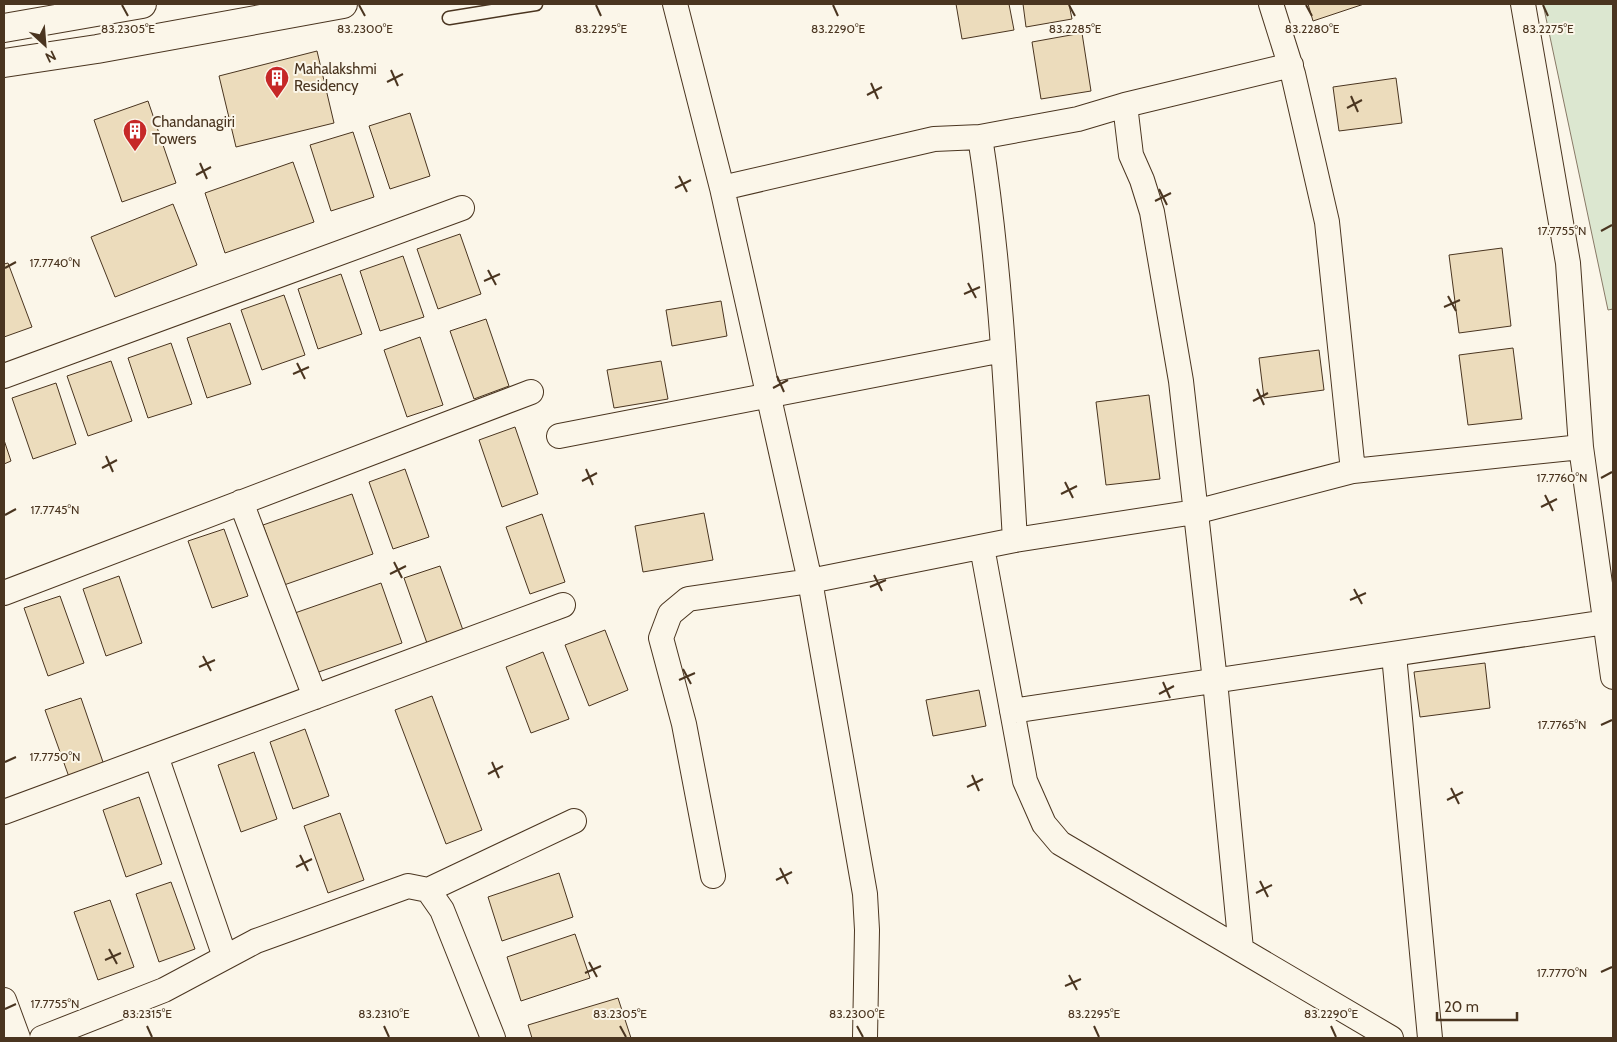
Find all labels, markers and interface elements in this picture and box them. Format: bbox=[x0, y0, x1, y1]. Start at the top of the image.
north arrow bbox=[20, 20, 70, 70]
text: 83.2305°E bbox=[101, 21, 155, 36]
text: 83.2300°E bbox=[337, 21, 393, 36]
text: 83.2295°E bbox=[575, 21, 627, 36]
text: 83.2290°E bbox=[811, 21, 865, 36]
text: 83.2285°E bbox=[1049, 21, 1102, 36]
text: 83.2280°E bbox=[1285, 21, 1340, 36]
text: 83.2275°E bbox=[1522, 21, 1574, 36]
text: N bbox=[42, 46, 59, 67]
place label: Mahalakshmi Residency bbox=[294, 60, 377, 95]
building icon: Mahalakshmi Residency bbox=[264, 65, 290, 99]
place label: Chandanagiri Towers bbox=[152, 113, 235, 148]
building icon: Chandanagiri Towers bbox=[122, 118, 148, 152]
text: 17.7755°N bbox=[1538, 223, 1586, 238]
text: 17.7740°N bbox=[30, 255, 80, 270]
text: 17.7760°N bbox=[1537, 470, 1587, 485]
text: 17.7745°N bbox=[31, 502, 80, 517]
text: 17.7765°N bbox=[1537, 717, 1587, 732]
text: 17.7750°N bbox=[30, 749, 80, 764]
text: 17.7770°N bbox=[1537, 965, 1587, 980]
scale bar bbox=[1437, 990, 1517, 1022]
text: 17.7755°N bbox=[31, 996, 79, 1011]
text: 20 m bbox=[1444, 998, 1479, 1016]
text: 83.2315°E bbox=[122, 1006, 172, 1021]
text: 83.2310°E bbox=[358, 1006, 410, 1021]
text: 83.2305°E bbox=[593, 1006, 647, 1021]
text: 83.2300°E bbox=[829, 1006, 885, 1021]
text: 83.2295°E bbox=[1068, 1006, 1120, 1021]
text: 83.2290°E bbox=[1304, 1006, 1358, 1021]

